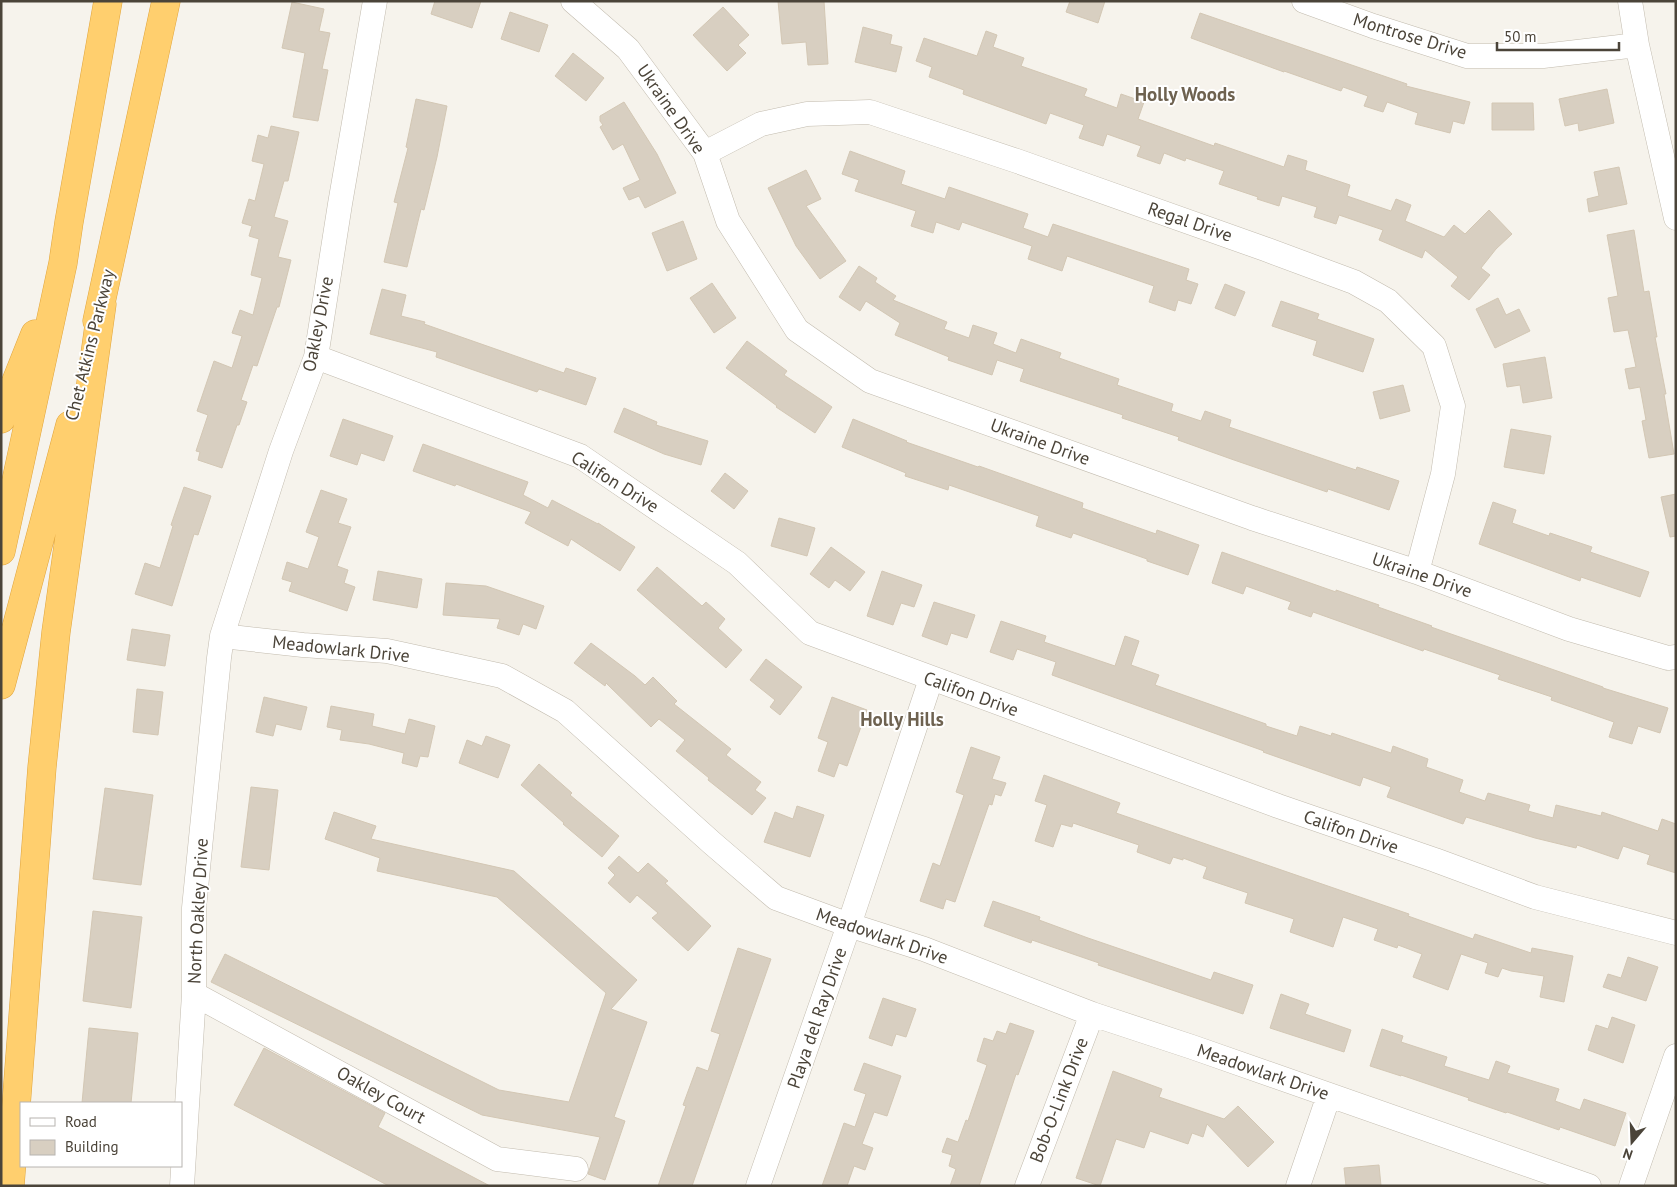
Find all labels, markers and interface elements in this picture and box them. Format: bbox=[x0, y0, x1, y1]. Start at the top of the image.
street label: Montrose Drive bbox=[1351, 7, 1470, 64]
scale bar bbox=[1497, 20, 1620, 52]
text: 50 m bbox=[1504, 27, 1537, 46]
street label: Ukraine Drive bbox=[632, 59, 711, 158]
district label: Holly Woods bbox=[1135, 82, 1235, 106]
street label: Regal Drive bbox=[1145, 196, 1235, 247]
street label: Chet Atkins Parkway bbox=[60, 266, 120, 423]
street label: Oakley Drive bbox=[297, 274, 338, 374]
street label: Ukraine Drive bbox=[987, 413, 1093, 470]
street label: Califon Drive bbox=[567, 446, 663, 518]
street label: Ukraine Drive bbox=[1369, 547, 1475, 602]
street label: Meadowlark Drive bbox=[271, 630, 411, 667]
street label: Califon Drive bbox=[921, 666, 1022, 721]
district label: Holly Hills bbox=[860, 707, 944, 731]
street label: Califon Drive bbox=[1301, 805, 1402, 859]
street label: North Oakley Drive bbox=[182, 838, 213, 984]
street label: Meadowlark Drive bbox=[813, 902, 951, 969]
street label: Playa del Ray Drive bbox=[782, 944, 851, 1091]
street label: Bob-O-Link Drive bbox=[1024, 1034, 1093, 1166]
street label: Meadowlark Drive bbox=[1194, 1038, 1332, 1105]
street label: Oakley Court bbox=[333, 1061, 430, 1128]
legend bbox=[20, 1102, 182, 1167]
text: Road bbox=[65, 1112, 97, 1131]
north arrow bbox=[1607, 1117, 1657, 1167]
text: Building bbox=[65, 1137, 119, 1156]
text: N bbox=[1620, 1144, 1635, 1164]

